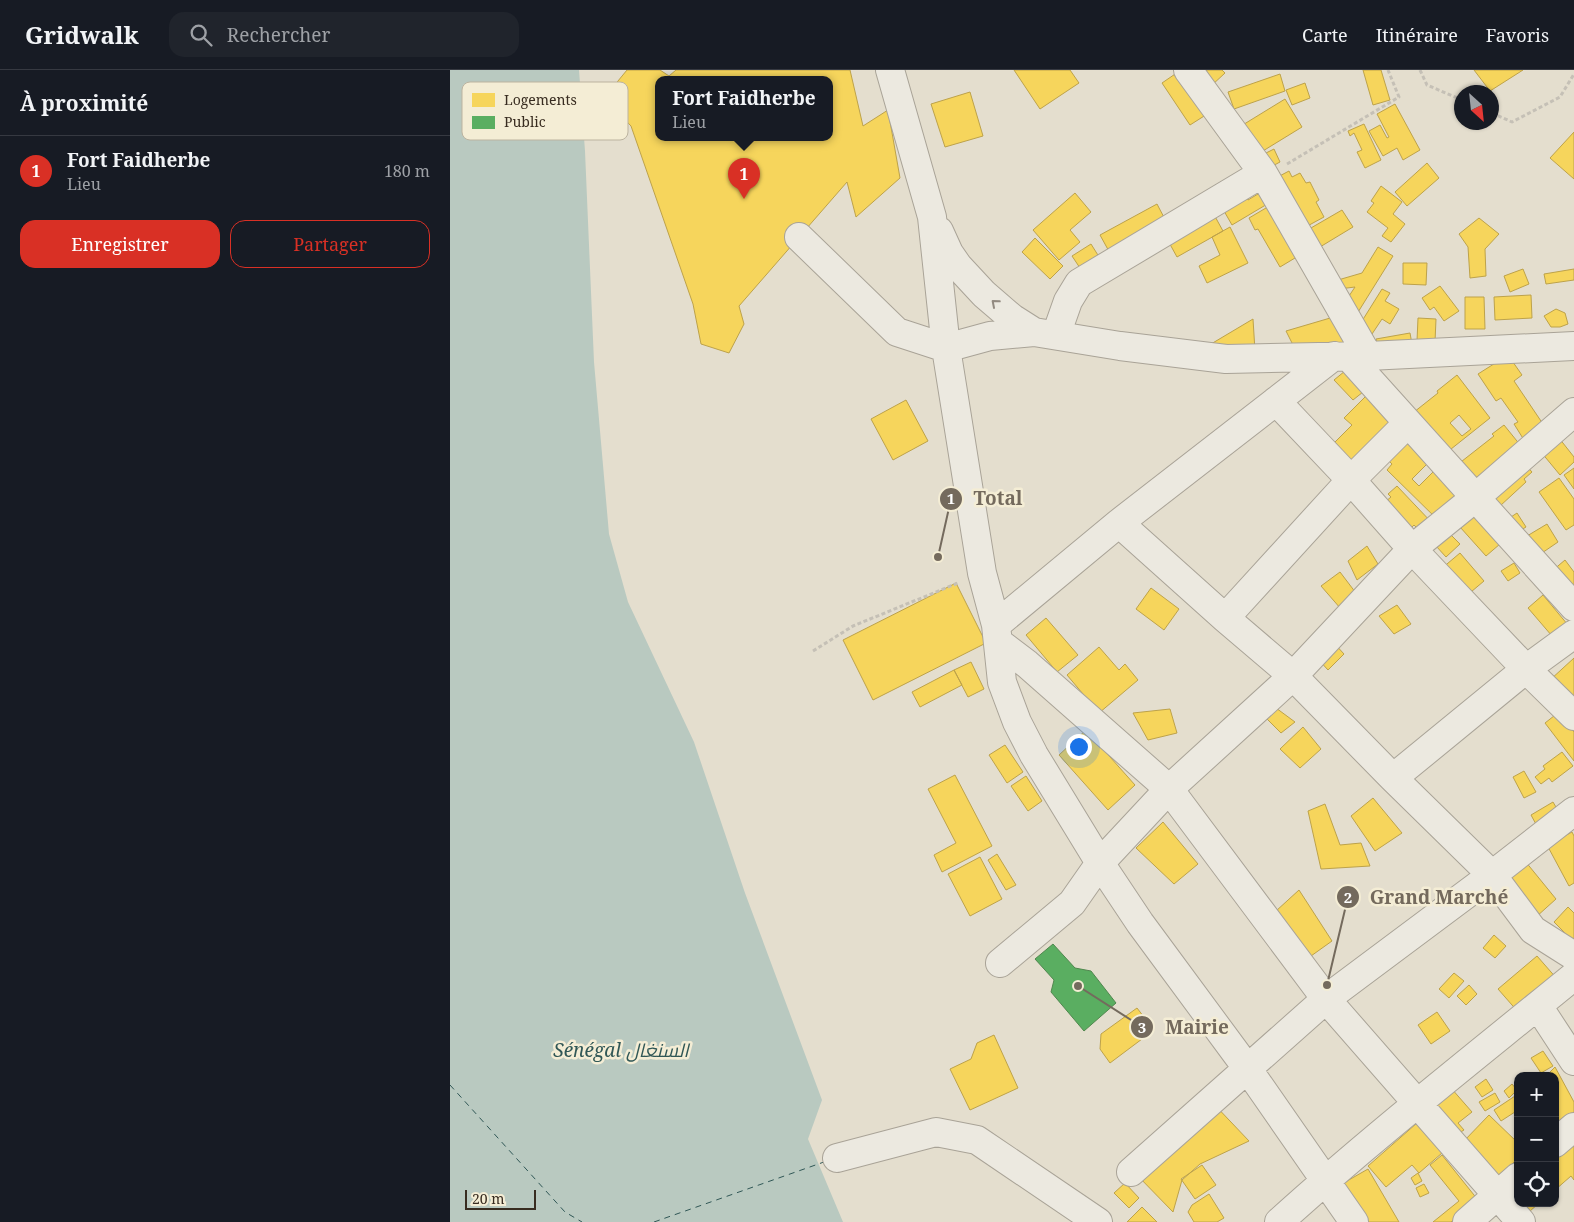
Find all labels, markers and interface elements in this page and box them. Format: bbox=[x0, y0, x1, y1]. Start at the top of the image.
search box bbox=[169, 12, 519, 57]
text: Gridwalk bbox=[25, 18, 139, 51]
icon: search bbox=[187, 21, 215, 49]
text: Rechercher bbox=[227, 22, 330, 48]
text: Carte bbox=[1302, 23, 1348, 47]
text: Itinéraire bbox=[1376, 23, 1458, 47]
text: Favoris bbox=[1486, 23, 1549, 47]
popup bbox=[655, 76, 833, 141]
legend bbox=[462, 82, 628, 140]
text: Fort Faidherbe bbox=[672, 85, 816, 111]
north arrow bbox=[1454, 85, 1499, 130]
text: À proximité bbox=[20, 89, 148, 117]
text: Logements bbox=[504, 90, 577, 109]
text: Lieu bbox=[672, 111, 706, 133]
text: Public bbox=[504, 112, 546, 131]
text: Fort Faidherbe bbox=[67, 147, 210, 173]
pin: 1 bbox=[728, 158, 760, 199]
text: 1 bbox=[31, 160, 41, 182]
text: 180 m bbox=[384, 160, 430, 182]
text: Lieu bbox=[67, 173, 101, 195]
button: Enregistrer bbox=[20, 220, 220, 268]
button: Partager bbox=[230, 220, 430, 268]
one-way arrow bbox=[991, 300, 1000, 309]
callout: Total bbox=[939, 482, 1033, 516]
text: Total bbox=[973, 485, 1023, 511]
text: 1 bbox=[947, 488, 955, 508]
your location bbox=[1066, 734, 1092, 760]
callout: Grand Marché bbox=[1335, 880, 1519, 914]
text: Grand Marché bbox=[1370, 884, 1508, 910]
text: 2 bbox=[1344, 887, 1352, 907]
callout: Mairie bbox=[1130, 1010, 1238, 1044]
text: Mairie bbox=[1165, 1014, 1229, 1040]
text: 3 bbox=[1138, 1017, 1146, 1037]
water label: Sénégal السنغال bbox=[553, 1037, 691, 1063]
map controls bbox=[1514, 1072, 1559, 1207]
button: + bbox=[1514, 1072, 1559, 1117]
button: − bbox=[1514, 1117, 1559, 1162]
button: locate bbox=[1514, 1162, 1559, 1207]
scale bar bbox=[465, 1187, 536, 1210]
text: 20 m bbox=[472, 1189, 505, 1208]

